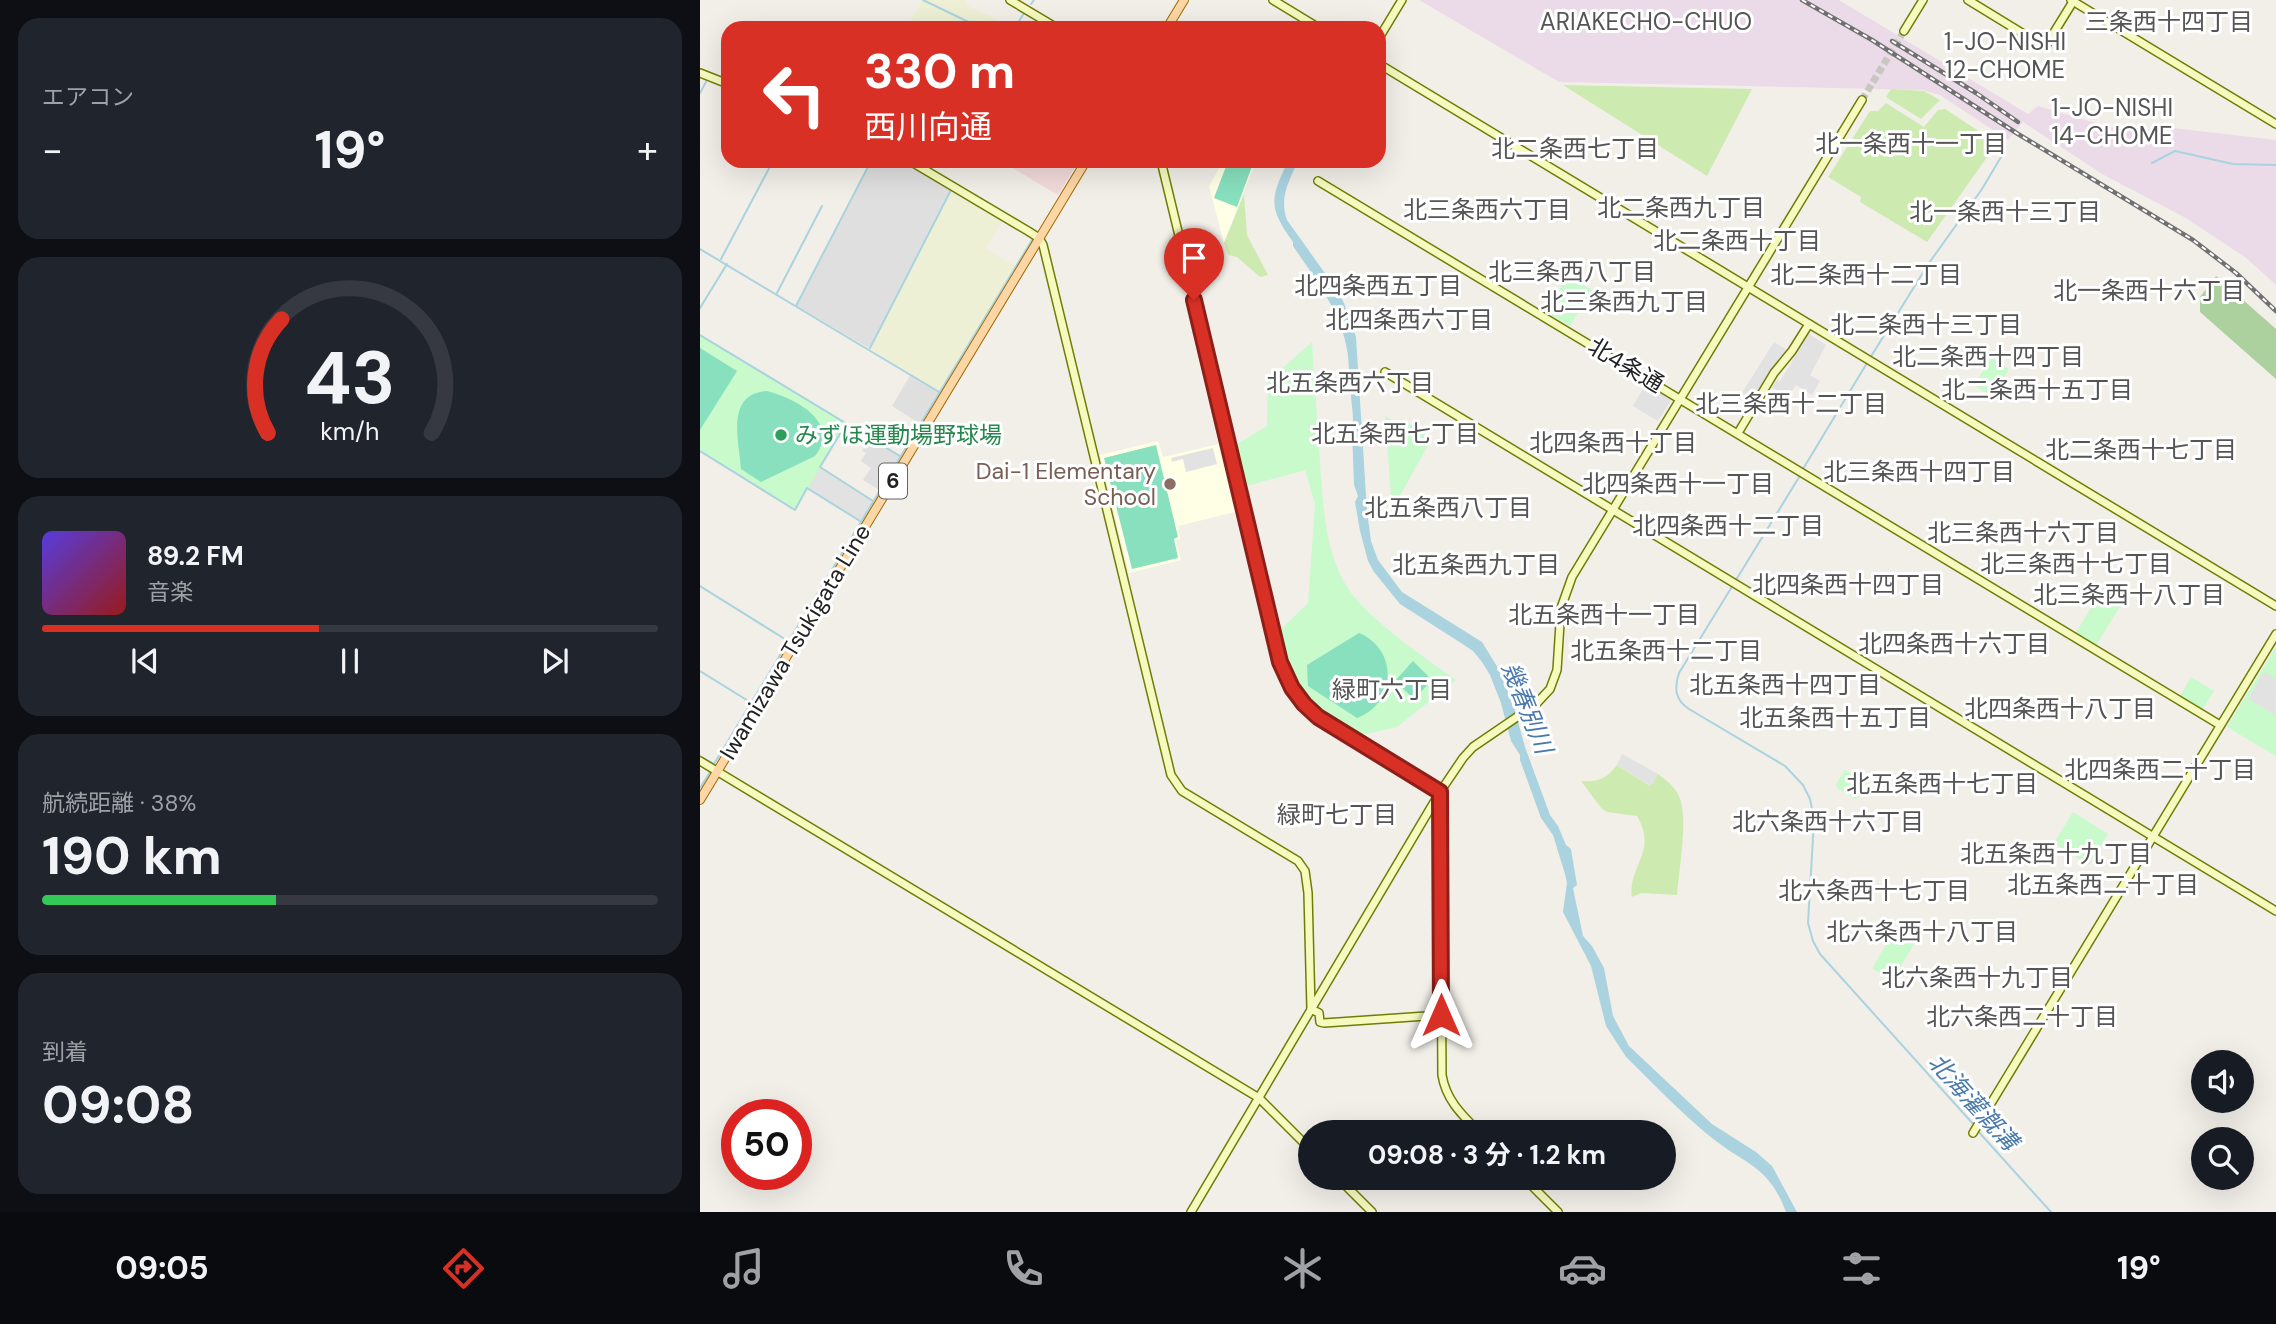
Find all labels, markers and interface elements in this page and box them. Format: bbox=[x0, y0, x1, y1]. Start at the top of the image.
district label: ARIAKECHO-CHUO bbox=[1540, 6, 1752, 37]
district label: 三条西十四丁目 bbox=[2085, 6, 2253, 37]
district label: 1-JO-NISHI 12-CHOME bbox=[1944, 26, 2066, 85]
text: 330 m bbox=[864, 39, 1015, 103]
icon: left bbox=[749, 49, 840, 140]
text: エアコン bbox=[42, 82, 134, 112]
district label: 1-JO-NISHI 14-CHOME bbox=[2051, 92, 2173, 151]
text: 西川向通 bbox=[864, 106, 992, 148]
text: 19° bbox=[315, 116, 385, 184]
text: − bbox=[42, 125, 63, 175]
text: + bbox=[637, 125, 658, 175]
district label: 北一条西十一丁目 bbox=[1815, 128, 2007, 159]
district label: 北二条西七丁目 bbox=[1491, 133, 1659, 164]
district label: 北二条西九丁目 bbox=[1597, 192, 1765, 223]
district label: 北三条西六丁目 bbox=[1403, 194, 1571, 225]
district label: 北一条西十三丁目 bbox=[1909, 196, 2101, 227]
district label: 北二条西十丁目 bbox=[1653, 225, 1821, 256]
pin bbox=[1164, 228, 1224, 300]
icon: arrive bbox=[1175, 239, 1213, 277]
district label: 北三条西八丁目 bbox=[1488, 256, 1656, 287]
district label: 北二条西十二丁目 bbox=[1770, 259, 1962, 290]
district label: 北四条西五丁目 bbox=[1294, 270, 1462, 301]
district label: 北一条西十六丁目 bbox=[2053, 275, 2245, 306]
district label: 北三条西九丁目 bbox=[1540, 286, 1708, 317]
district label: 北四条西六丁目 bbox=[1325, 304, 1493, 335]
district label: 北二条西十三丁目 bbox=[1830, 309, 2022, 340]
street label: 北4条通 bbox=[1583, 331, 1669, 399]
text: 43 bbox=[304, 332, 396, 427]
district label: 北二条西十四丁目 bbox=[1892, 341, 2084, 372]
district label: 北五条西六丁目 bbox=[1266, 367, 1434, 398]
district label: 北二条西十五丁目 bbox=[1941, 374, 2133, 405]
district label: 北三条西十二丁目 bbox=[1695, 388, 1887, 419]
text: km/h bbox=[320, 415, 380, 448]
district label: 北五条西七丁目 bbox=[1311, 418, 1479, 449]
place label: みずほ運動場野球場 bbox=[795, 420, 1002, 450]
marker: みずほ運動場野球場 bbox=[773, 427, 789, 443]
district label: 北四条西十丁目 bbox=[1529, 427, 1697, 458]
district label: 北二条西十七丁目 bbox=[2045, 434, 2237, 465]
place label: Dai-1 Elementary School bbox=[976, 456, 1156, 512]
district label: 北三条西十四丁目 bbox=[1823, 456, 2015, 487]
road number: 6 bbox=[879, 463, 907, 498]
district label: 北四条西十一丁目 bbox=[1582, 468, 1774, 499]
marker: Dai-1 Elementary School bbox=[1162, 476, 1178, 492]
district label: 北五条西八丁目 bbox=[1364, 492, 1532, 523]
district label: 北四条西十二丁目 bbox=[1632, 510, 1824, 541]
district label: 北三条西十六丁目 bbox=[1927, 517, 2119, 548]
street label: Iwamizawa Tsukigata Line bbox=[713, 519, 877, 765]
text: 89.2 FM bbox=[147, 539, 244, 573]
district label: 北三条西十七丁目 bbox=[1980, 548, 2172, 579]
district label: 北五条西九丁目 bbox=[1392, 549, 1560, 580]
district label: 北四条西十四丁目 bbox=[1752, 569, 1944, 600]
text: 音楽 bbox=[147, 577, 193, 607]
district label: 北三条西十八丁目 bbox=[2033, 579, 2225, 610]
district label: 北五条西十一丁目 bbox=[1508, 599, 1700, 630]
district label: 北四条西十六丁目 bbox=[1858, 628, 2050, 659]
district label: 北五条西十二丁目 bbox=[1570, 635, 1762, 666]
icon: previous bbox=[126, 642, 164, 680]
icon: pause bbox=[331, 642, 369, 680]
icon: next bbox=[536, 642, 574, 680]
water label: 幾春別川 bbox=[1495, 658, 1561, 761]
district label: 北五条西十四丁目 bbox=[1689, 669, 1881, 700]
district label: 緑町六丁目 bbox=[1332, 674, 1452, 705]
district label: 北四条西十八丁目 bbox=[1964, 693, 2156, 724]
district label: 北五条西十五丁目 bbox=[1739, 702, 1931, 733]
district label: 北四条西二十丁目 bbox=[2064, 754, 2256, 785]
district label: 北五条西十七丁目 bbox=[1846, 768, 2038, 799]
text: 航続距離 · 38% bbox=[42, 788, 196, 818]
district label: 緑町七丁目 bbox=[1277, 799, 1397, 830]
district label: 北六条西十六丁目 bbox=[1732, 806, 1924, 837]
text: 190 km bbox=[42, 822, 222, 890]
district label: 北五条西十九丁目 bbox=[1960, 838, 2152, 869]
district label: 北五条西二十丁目 bbox=[2007, 869, 2199, 900]
district label: 北六条西十七丁目 bbox=[1778, 875, 1970, 906]
district label: 北六条西十八丁目 bbox=[1826, 916, 2018, 947]
district label: 北六条西十九丁目 bbox=[1881, 962, 2073, 993]
position arrow bbox=[1404, 978, 1478, 1052]
district label: 北六条西二十丁目 bbox=[1926, 1001, 2118, 1032]
text: 到着 bbox=[42, 1037, 88, 1067]
water label: 北海灌漑溝 bbox=[1922, 1047, 2027, 1159]
map controls bbox=[2191, 1050, 2254, 1190]
button: sound bbox=[2191, 1050, 2254, 1113]
text: 09:08 bbox=[42, 1071, 194, 1139]
speed limit sign: 50 bbox=[721, 1099, 812, 1190]
button: search bbox=[2191, 1127, 2254, 1190]
text: 09:08 · 3 分 · 1.2 km bbox=[1368, 1138, 1606, 1172]
icon: directions bbox=[439, 1244, 488, 1293]
icon: music bbox=[719, 1244, 768, 1293]
icon: phone bbox=[999, 1244, 1048, 1293]
icon: climate bbox=[1278, 1244, 1327, 1293]
icon: car bbox=[1558, 1244, 1607, 1293]
icon: filters bbox=[1837, 1244, 1886, 1293]
text: 09:05 bbox=[115, 1247, 209, 1289]
text: 19° bbox=[2117, 1247, 2161, 1289]

